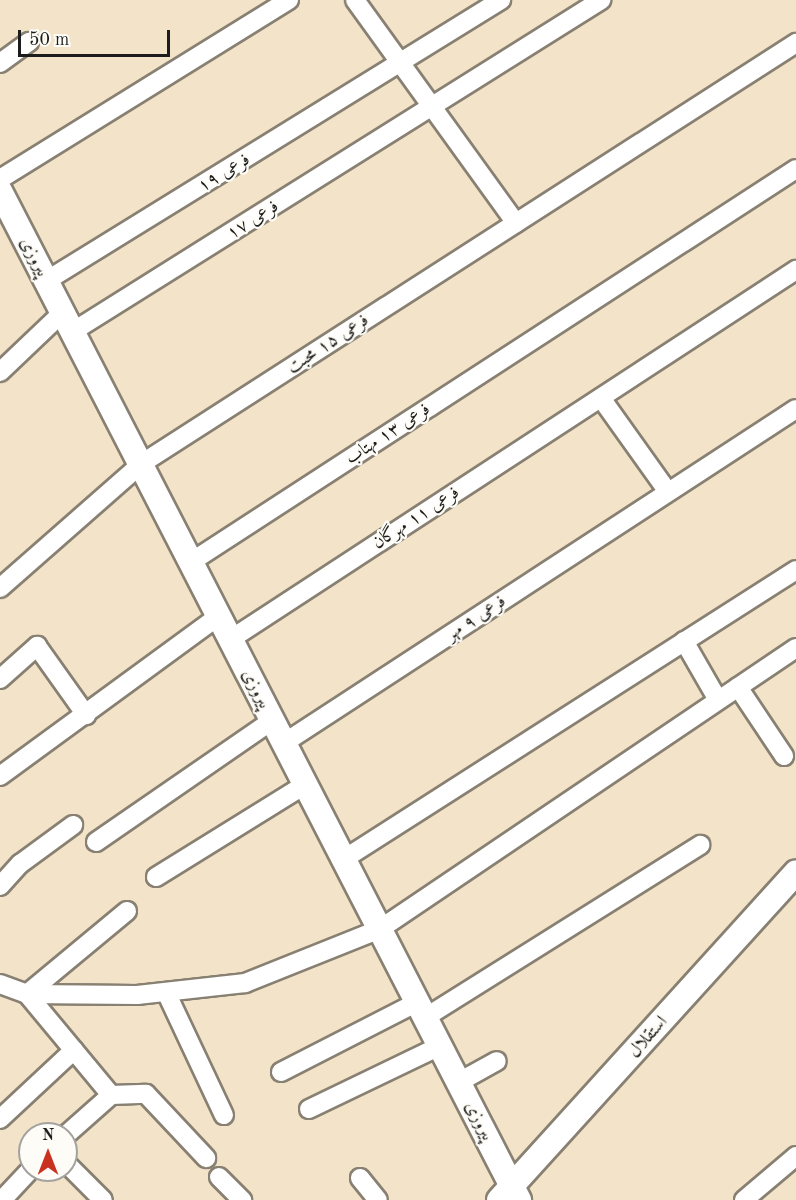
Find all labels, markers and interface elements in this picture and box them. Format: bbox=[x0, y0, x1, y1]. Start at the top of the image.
scale bar bbox=[21, 18, 172, 56]
text: 50 m bbox=[29, 31, 69, 49]
street label: فرعی ۱۹ bbox=[194, 149, 254, 197]
street label: فرعی ۱۷ bbox=[223, 196, 283, 244]
street label: پیروزی bbox=[15, 234, 53, 280]
street label: فرعی ۱۵ محبت bbox=[283, 310, 373, 378]
street label: فرعی ۱۳ مهتاب bbox=[342, 399, 434, 469]
street label: فرعی ۱۱ مهرگان bbox=[369, 482, 463, 554]
street label: فرعی ۹ مهر bbox=[442, 591, 510, 645]
street label: پیروزی bbox=[237, 666, 275, 712]
street label: استقلال bbox=[624, 1012, 672, 1062]
street label: پیروزی bbox=[460, 1098, 498, 1144]
north arrow bbox=[18, 1122, 78, 1182]
text: N bbox=[42, 1128, 54, 1144]

